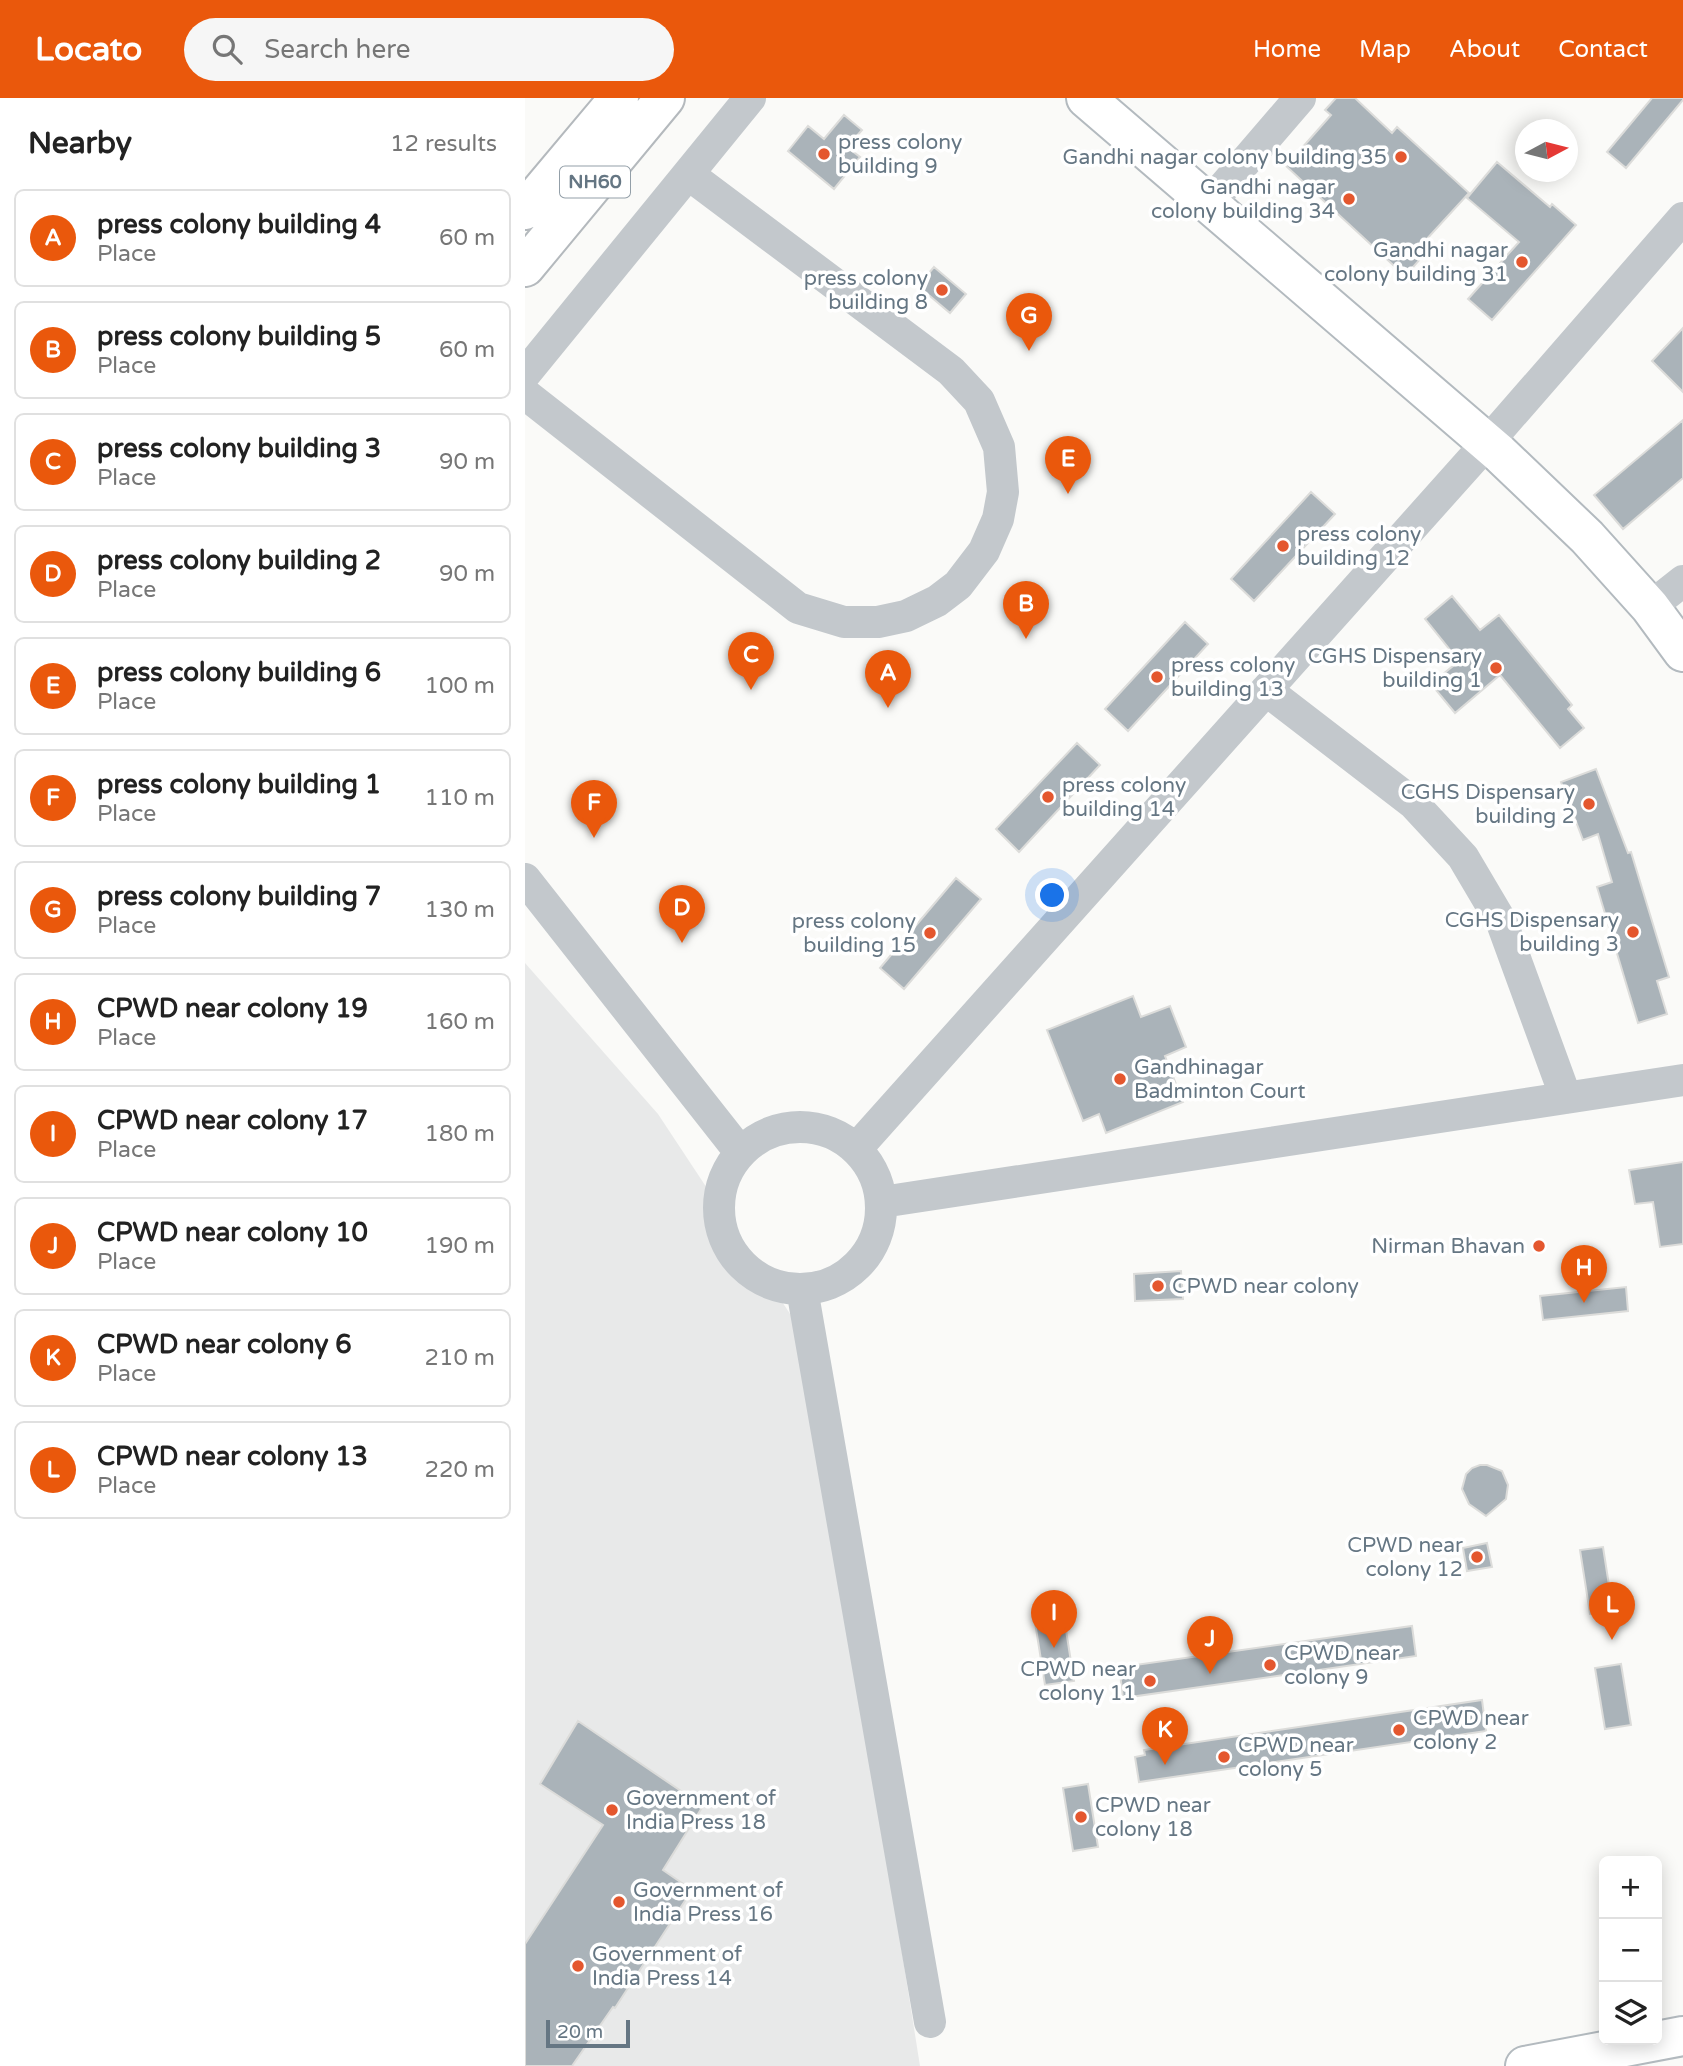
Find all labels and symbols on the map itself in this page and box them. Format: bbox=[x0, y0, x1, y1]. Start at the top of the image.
north arrow bbox=[1515, 119, 1578, 182]
place label: press colony building 9 bbox=[838, 130, 962, 179]
place label: Gandhi nagar colony building 35 bbox=[1063, 145, 1387, 170]
marker: press colony building 9 bbox=[816, 146, 832, 162]
marker: Gandhi nagar colony building 35 bbox=[1393, 149, 1409, 165]
road number: NH60 bbox=[560, 166, 630, 198]
place label: Gandhi nagar colony building 34 bbox=[1151, 175, 1335, 224]
marker: Gandhi nagar colony building 34 bbox=[1341, 191, 1357, 207]
place label: Gandhi nagar colony building 31 bbox=[1324, 238, 1508, 287]
marker: Gandhi nagar colony building 31 bbox=[1514, 254, 1530, 270]
place label: press colony building 8 bbox=[804, 266, 928, 315]
marker: press colony building 8 bbox=[934, 282, 950, 298]
pin: G bbox=[1006, 293, 1052, 351]
pin: E bbox=[1045, 436, 1091, 494]
place label: press colony building 12 bbox=[1297, 522, 1421, 571]
marker: press colony building 12 bbox=[1275, 538, 1291, 554]
pin: B bbox=[1003, 581, 1049, 639]
pin: C bbox=[728, 632, 774, 690]
place label: CGHS Dispensary building 1 bbox=[1308, 644, 1482, 693]
pin: A bbox=[865, 650, 911, 708]
place label: press colony building 13 bbox=[1171, 653, 1295, 702]
marker: CGHS Dispensary building 1 bbox=[1488, 660, 1504, 676]
marker: press colony building 13 bbox=[1149, 669, 1165, 685]
place label: press colony building 14 bbox=[1062, 773, 1186, 822]
pin: F bbox=[571, 780, 617, 838]
place label: CGHS Dispensary building 2 bbox=[1401, 780, 1575, 829]
marker: press colony building 14 bbox=[1040, 789, 1056, 805]
marker: CGHS Dispensary building 2 bbox=[1581, 796, 1597, 812]
your location bbox=[1035, 878, 1069, 912]
pin: D bbox=[659, 885, 705, 943]
place label: CGHS Dispensary building 3 bbox=[1445, 908, 1619, 957]
place label: press colony building 15 bbox=[792, 909, 916, 958]
marker: CGHS Dispensary building 3 bbox=[1625, 924, 1641, 940]
marker: press colony building 15 bbox=[922, 925, 938, 941]
place label: Gandhinagar Badminton Court bbox=[1134, 1055, 1305, 1104]
marker: Gandhinagar Badminton Court bbox=[1112, 1071, 1128, 1087]
place label: Nirman Bhavan bbox=[1371, 1234, 1525, 1259]
marker: Nirman Bhavan bbox=[1531, 1238, 1547, 1254]
pin: H bbox=[1561, 1245, 1607, 1303]
place label: CPWD near colony bbox=[1172, 1274, 1359, 1299]
marker: CPWD near colony bbox=[1150, 1278, 1166, 1294]
place label: CPWD near colony 12 bbox=[1347, 1533, 1463, 1582]
marker: CPWD near colony 12 bbox=[1469, 1549, 1485, 1565]
pin: L bbox=[1589, 1582, 1635, 1640]
pin: I bbox=[1031, 1590, 1077, 1648]
pin: J bbox=[1187, 1616, 1233, 1674]
place label: CPWD near colony 9 bbox=[1284, 1641, 1400, 1690]
place label: CPWD near colony 11 bbox=[1020, 1657, 1136, 1706]
marker: CPWD near colony 9 bbox=[1262, 1657, 1278, 1673]
marker: CPWD near colony 11 bbox=[1142, 1673, 1158, 1689]
place label: CPWD near colony 2 bbox=[1413, 1706, 1529, 1755]
pin: K bbox=[1142, 1707, 1188, 1765]
marker: CPWD near colony 2 bbox=[1391, 1722, 1407, 1738]
place label: CPWD near colony 5 bbox=[1238, 1733, 1354, 1782]
marker: CPWD near colony 5 bbox=[1216, 1749, 1232, 1765]
place label: Government of India Press 18 bbox=[626, 1786, 776, 1835]
place label: CPWD near colony 18 bbox=[1095, 1793, 1211, 1842]
marker: Government of India Press 18 bbox=[604, 1802, 620, 1818]
marker: CPWD near colony 18 bbox=[1073, 1809, 1089, 1825]
place label: Government of India Press 16 bbox=[633, 1878, 783, 1927]
marker: Government of India Press 16 bbox=[611, 1894, 627, 1910]
place label: Government of India Press 14 bbox=[592, 1942, 742, 1991]
marker: Government of India Press 14 bbox=[570, 1958, 586, 1974]
scale bar bbox=[546, 2017, 630, 2049]

